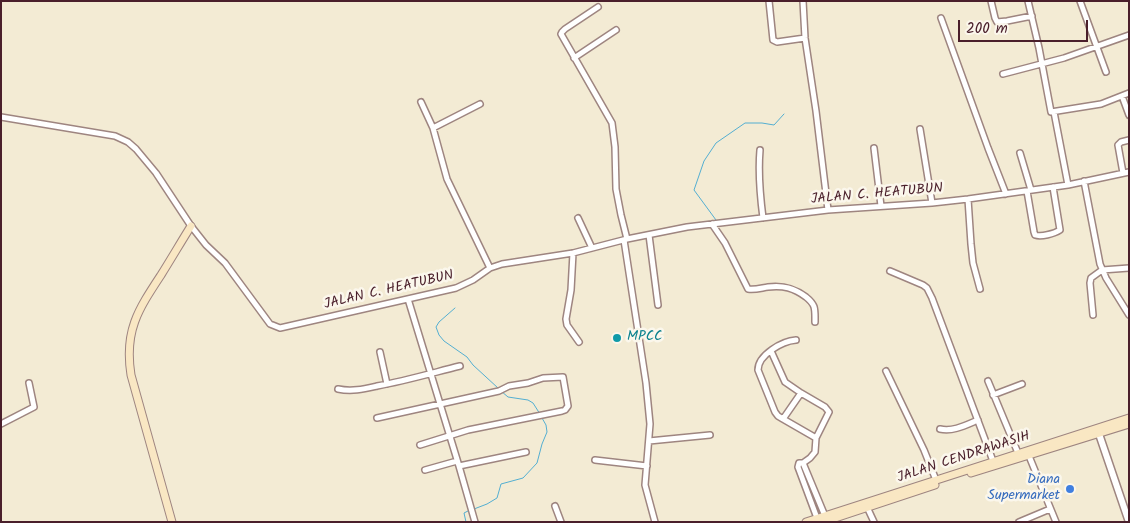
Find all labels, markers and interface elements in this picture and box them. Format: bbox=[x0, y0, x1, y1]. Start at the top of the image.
scale bar bbox=[960, 10, 1090, 42]
text: 200 m bbox=[966, 17, 1008, 41]
street label: JALAN C. HEATUBUN bbox=[810, 181, 944, 209]
street label: JALAN C. HEATUBUN bbox=[323, 268, 455, 314]
place label: MPCC bbox=[627, 330, 662, 346]
marker: MPCC bbox=[611, 332, 623, 344]
street label: JALAN CENDRAWASIH bbox=[895, 429, 1033, 487]
place label: Diana Supermarket bbox=[988, 473, 1060, 506]
marker: Diana Supermarket bbox=[1064, 483, 1076, 495]

